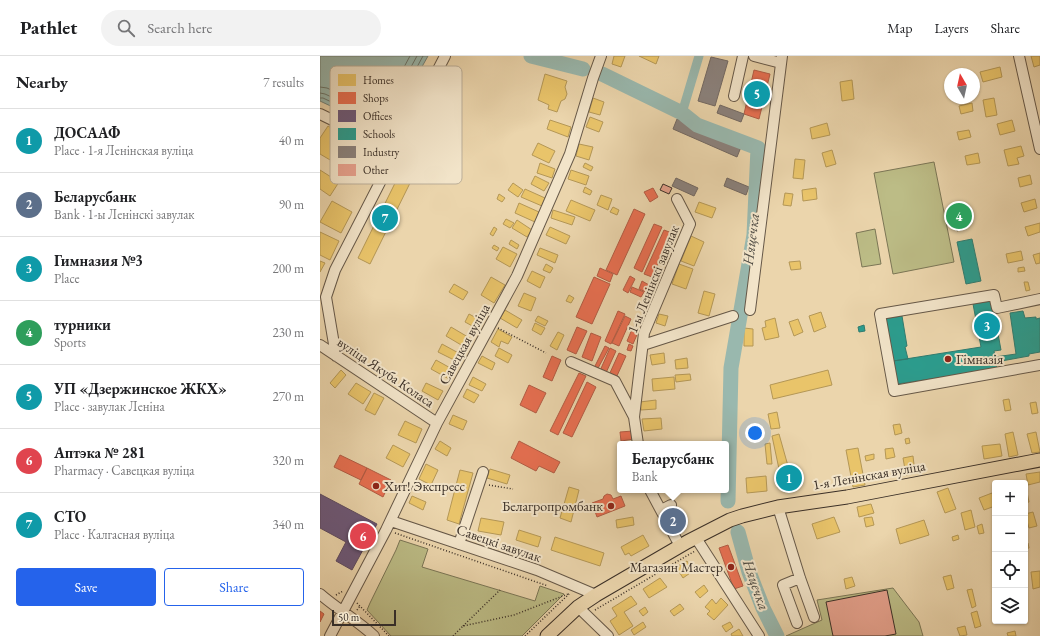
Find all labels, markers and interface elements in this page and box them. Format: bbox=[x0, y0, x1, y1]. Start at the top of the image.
search box bbox=[101, 10, 381, 46]
text: Pathlet bbox=[20, 15, 77, 40]
icon: search bbox=[115, 17, 137, 39]
text: Search here bbox=[147, 18, 212, 37]
text: Map bbox=[887, 19, 912, 37]
text: Layers bbox=[934, 19, 969, 37]
text: Share bbox=[991, 19, 1020, 37]
legend bbox=[330, 66, 462, 184]
north arrow bbox=[944, 68, 980, 104]
text: Nearby bbox=[16, 71, 68, 93]
text: Homes bbox=[363, 73, 394, 87]
text: 7 results bbox=[263, 74, 304, 91]
pin: 5 bbox=[744, 79, 770, 109]
text: Shops bbox=[363, 91, 389, 105]
text: Offices bbox=[363, 109, 392, 123]
text: ДОСААФ bbox=[54, 123, 120, 142]
text: Schools bbox=[363, 127, 396, 141]
text: 1 bbox=[26, 132, 32, 149]
text: 40 m bbox=[279, 132, 304, 149]
text: Place · 1-я Ленінская вуліца bbox=[54, 142, 193, 159]
text: Industry bbox=[363, 145, 400, 159]
text: Other bbox=[363, 163, 389, 177]
text: Беларусбанк bbox=[54, 187, 136, 206]
text: 2 bbox=[26, 196, 32, 213]
text: 90 m bbox=[279, 196, 304, 213]
pin: 4 bbox=[946, 201, 972, 231]
pin: 7 bbox=[372, 203, 398, 233]
text: Bank · 1-ы Ленінскі завулак bbox=[54, 206, 195, 223]
water label: Няцечка bbox=[738, 212, 763, 267]
street label: 1-ы Ленінскі завулак bbox=[623, 222, 683, 336]
text: Гимназия №3 bbox=[54, 251, 143, 270]
text: 3 bbox=[26, 260, 32, 277]
text: 200 m bbox=[273, 260, 304, 277]
text: Place bbox=[54, 270, 80, 287]
street label: Савецкая вуліца bbox=[434, 300, 494, 388]
pin: 3 bbox=[974, 311, 1000, 341]
text: турники bbox=[54, 315, 111, 334]
text: 4 bbox=[26, 324, 32, 341]
text: 230 m bbox=[273, 324, 304, 341]
street label: вуліца Якуба Коласа bbox=[334, 333, 438, 411]
text: Sports bbox=[54, 334, 86, 351]
place label: Гімназія bbox=[956, 350, 1003, 368]
marker: Гімназія bbox=[943, 354, 953, 364]
text: УП «Дзержинское ЖКХ» bbox=[54, 379, 227, 398]
text: 5 bbox=[26, 388, 32, 405]
text: 270 m bbox=[273, 388, 304, 405]
text: Place · завулак Леніна bbox=[54, 398, 165, 415]
your location bbox=[745, 423, 765, 443]
popup bbox=[617, 441, 729, 493]
text: Аптэка № 281 bbox=[54, 443, 145, 462]
text: Беларусбанк bbox=[632, 449, 714, 468]
text: 6 bbox=[26, 452, 32, 469]
text: 320 m bbox=[273, 452, 304, 469]
street label: 1-я Ленінская вуліца bbox=[811, 456, 927, 494]
text: Pharmacy · Савецкая вуліца bbox=[54, 462, 195, 479]
pin: 1 bbox=[776, 463, 802, 493]
text: Bank bbox=[632, 468, 658, 485]
place label: Хит! Экспресс bbox=[383, 477, 465, 495]
map controls bbox=[992, 480, 1028, 624]
button: + bbox=[992, 480, 1028, 516]
marker: Хит! Экспресс bbox=[371, 481, 381, 491]
place label: Белагропромбанк bbox=[502, 497, 603, 515]
marker: Белагропромбанк bbox=[606, 501, 616, 511]
pin: 2 bbox=[660, 506, 686, 536]
text: СТО bbox=[54, 507, 86, 526]
text: 7 bbox=[26, 516, 32, 533]
text: 340 m bbox=[273, 516, 304, 533]
button: − bbox=[992, 516, 1028, 552]
street label: Савецкі завулак bbox=[454, 520, 544, 566]
pin: 6 bbox=[350, 521, 376, 551]
text: Place · Калгасная вуліца bbox=[54, 526, 175, 543]
button: locate bbox=[992, 552, 1028, 588]
water label: Няцечка bbox=[739, 556, 774, 613]
place label: Магазин Мастер bbox=[630, 558, 723, 576]
marker: Магазин Мастер bbox=[726, 562, 736, 572]
button: Save bbox=[16, 568, 156, 606]
button: Share bbox=[164, 568, 304, 606]
button: layers bbox=[992, 588, 1028, 624]
scale bar bbox=[332, 608, 396, 627]
text: 50 m bbox=[338, 610, 359, 624]

